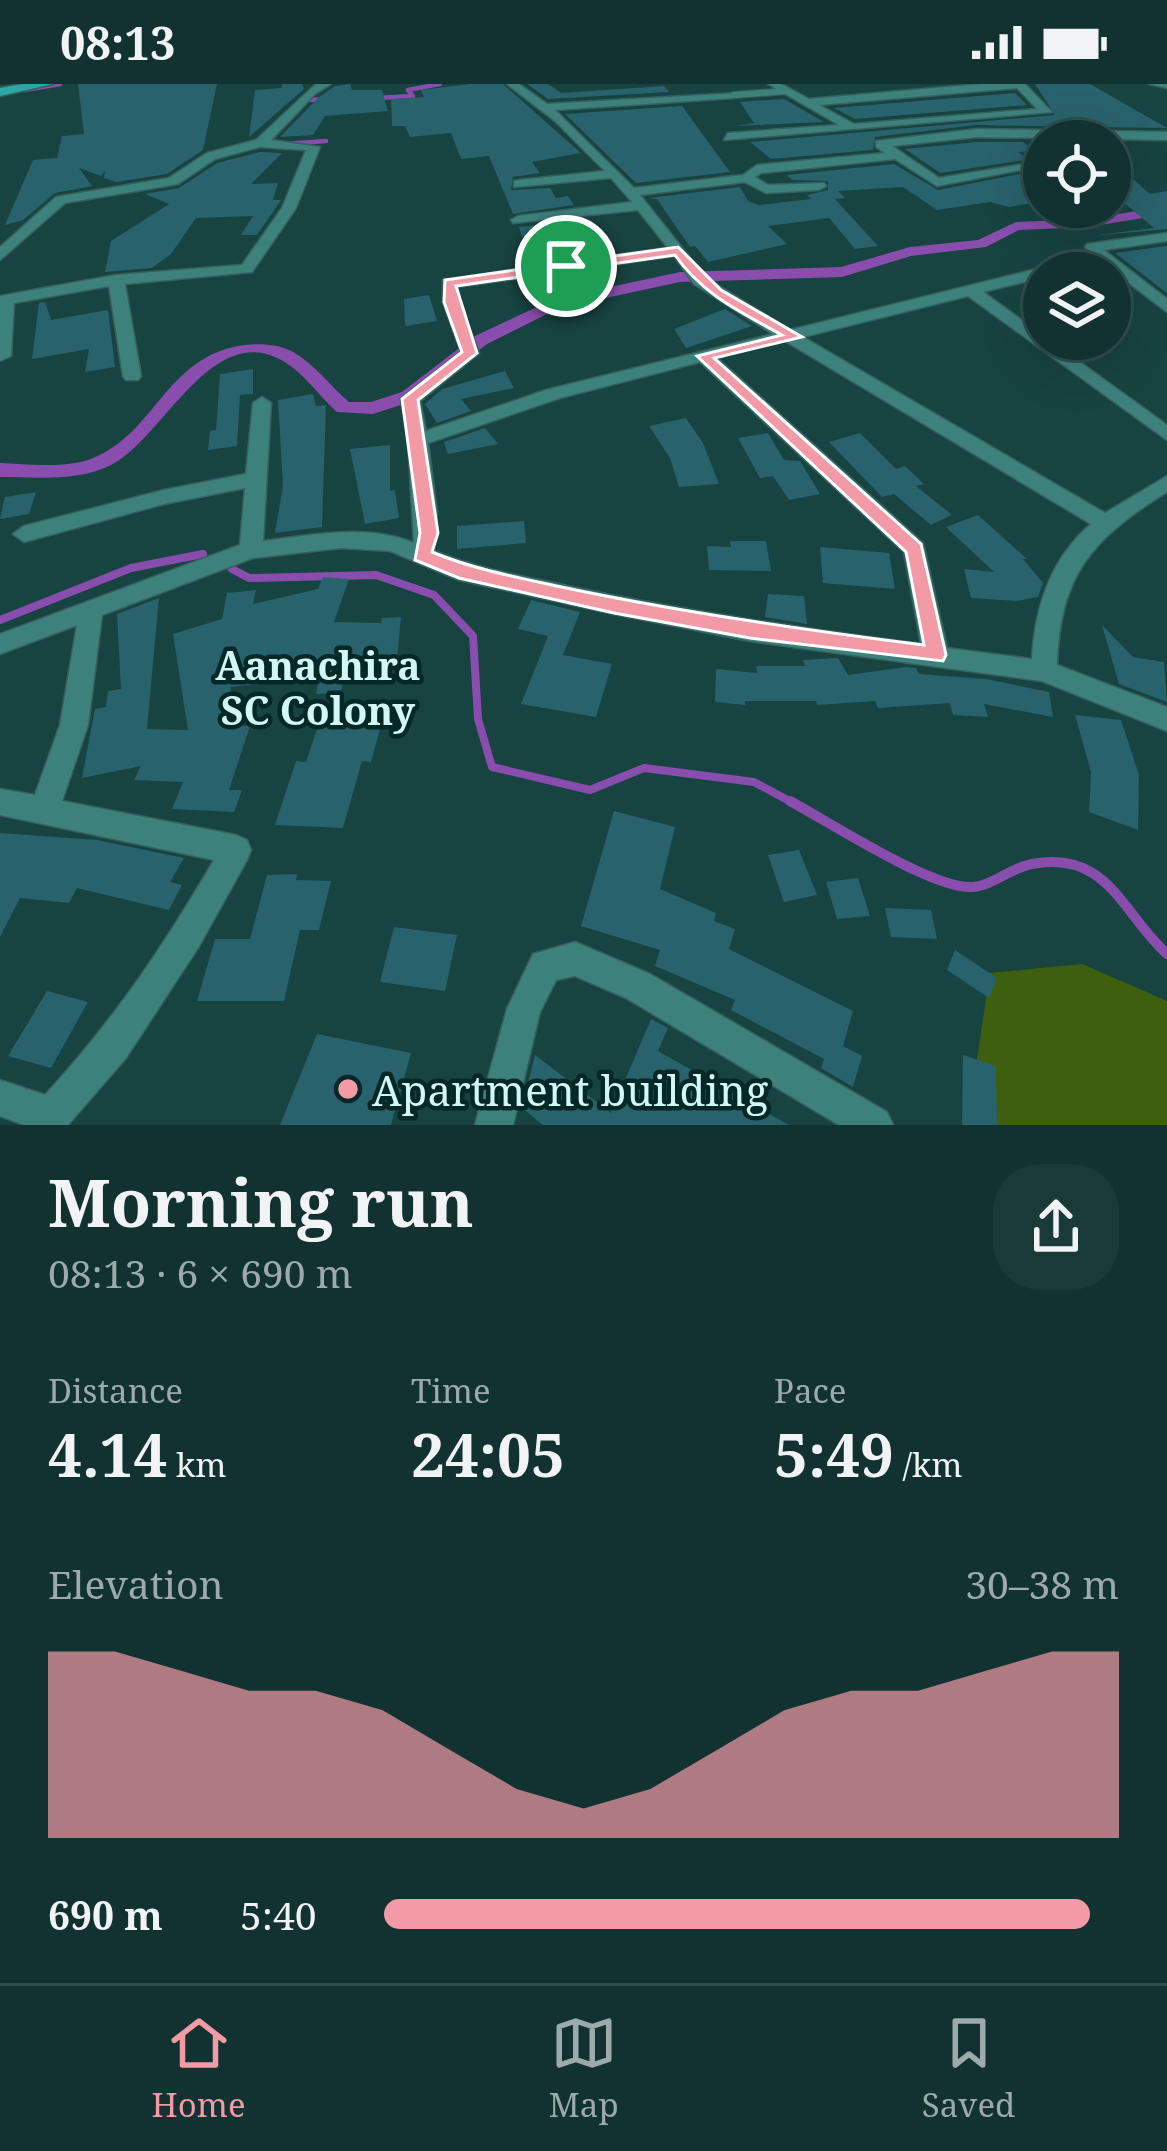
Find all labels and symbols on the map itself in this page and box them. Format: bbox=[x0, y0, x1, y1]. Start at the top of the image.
pin bbox=[515, 215, 617, 317]
district label: Aanachira SC Colony bbox=[215, 638, 421, 736]
place label: Apartment building bbox=[372, 1061, 769, 1118]
marker: Apartment building bbox=[335, 1076, 361, 1102]

